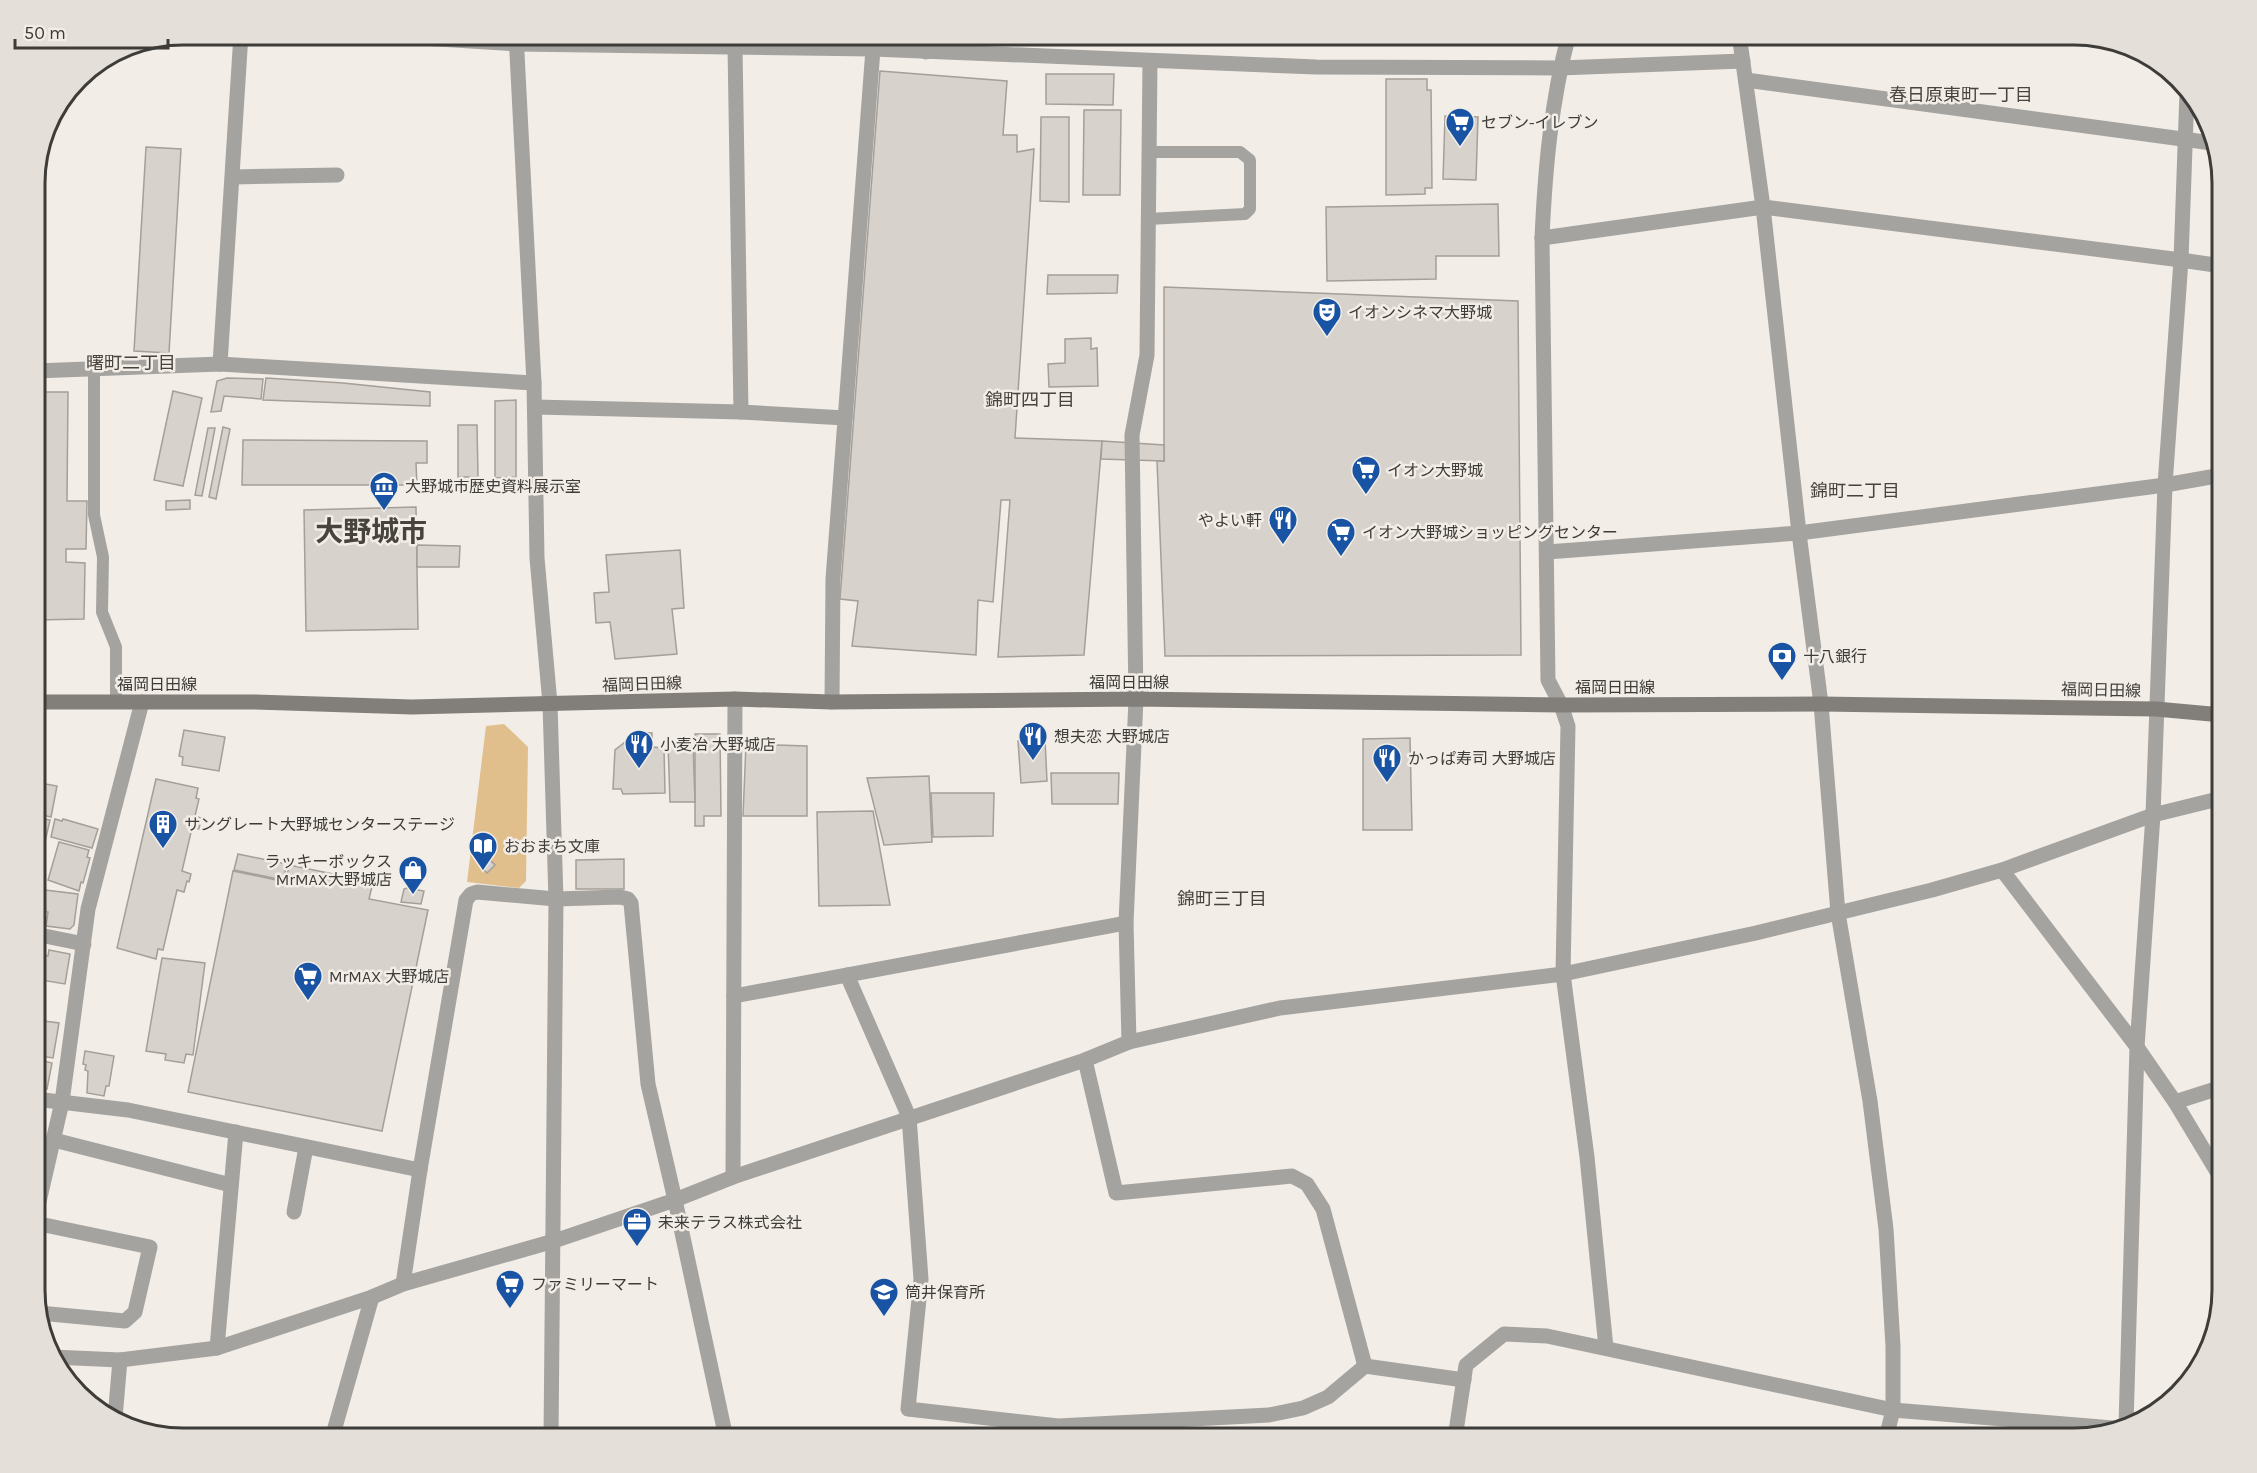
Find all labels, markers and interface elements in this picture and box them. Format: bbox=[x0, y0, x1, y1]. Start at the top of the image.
scale bar bbox=[15, 12, 168, 50]
text: 50 m bbox=[24, 22, 66, 44]
district label: 春日原東町一丁目 bbox=[1889, 84, 2033, 106]
supermarket icon: セブン-イレブン bbox=[1444, 106, 1476, 148]
place label: セブン-イレブン bbox=[1481, 113, 1599, 132]
theatre icon: イオンシネマ大野城 bbox=[1311, 296, 1343, 338]
place label: イオンシネマ大野城 bbox=[1348, 303, 1492, 322]
district label: 曙町二丁目 bbox=[86, 352, 176, 374]
district label: 錦町四丁目 bbox=[985, 389, 1075, 411]
supermarket icon: イオン大野城 bbox=[1350, 454, 1382, 496]
place label: イオン大野城 bbox=[1387, 461, 1483, 480]
museum icon: 大野城市歴史資料展示室 bbox=[368, 470, 400, 512]
place label: 大野城市歴史資料展示室 bbox=[405, 477, 581, 496]
district label: 錦町二丁目 bbox=[1810, 480, 1900, 502]
restaurant icon: やよい軒 bbox=[1267, 504, 1299, 546]
place label: やよい軒 bbox=[1198, 511, 1262, 530]
district label: 大野城市 bbox=[315, 515, 427, 548]
supermarket icon: イオン大野城ショッピングセンター bbox=[1325, 516, 1357, 558]
place label: イオン大野城ショッピングセンター bbox=[1362, 523, 1618, 542]
bank icon: 十八銀行 bbox=[1766, 640, 1798, 682]
place label: 十八銀行 bbox=[1803, 647, 1867, 666]
street label: 福岡日田線 bbox=[602, 673, 682, 695]
street label: 福岡日田線 bbox=[1089, 673, 1169, 692]
street label: 福岡日田線 bbox=[117, 675, 197, 694]
street label: 福岡日田線 bbox=[1575, 678, 1655, 697]
street label: 福岡日田線 bbox=[2061, 680, 2141, 700]
restaurant icon: 想夫恋 大野城店 bbox=[1017, 720, 1049, 762]
place label: 想夫恋 大野城店 bbox=[1054, 727, 1170, 746]
restaurant icon: 小麦冶 大野城店 bbox=[623, 728, 655, 770]
place label: 小麦冶 大野城店 bbox=[660, 735, 776, 754]
restaurant icon: かっぱ寿司 大野城店 bbox=[1371, 742, 1403, 784]
place label: かっぱ寿司 大野城店 bbox=[1408, 749, 1556, 768]
building icon: サングレート大野城センターステージ bbox=[147, 808, 179, 850]
place label: サングレート大野城センターステージ bbox=[184, 815, 455, 834]
library icon: おおまち文庫 bbox=[467, 830, 499, 872]
place label: おおまち文庫 bbox=[504, 837, 600, 856]
place label: ラッキーボックス MrMAX大野城店 bbox=[264, 852, 392, 889]
shop icon: ラッキーボックス MrMAX大野城店 bbox=[397, 854, 429, 896]
district label: 錦町三丁目 bbox=[1177, 888, 1267, 910]
supermarket icon: MrMAX 大野城店 bbox=[292, 960, 324, 1002]
place label: MrMAX 大野城店 bbox=[329, 967, 449, 986]
office icon: 未来テラス株式会社 bbox=[621, 1206, 653, 1248]
place label: 未来テラス株式会社 bbox=[658, 1213, 802, 1232]
supermarket icon: ファミリーマート bbox=[494, 1268, 526, 1310]
place label: ファミリーマート bbox=[531, 1275, 659, 1294]
school or university icon: 筒井保育所 bbox=[868, 1276, 900, 1318]
place label: 筒井保育所 bbox=[905, 1283, 985, 1302]

